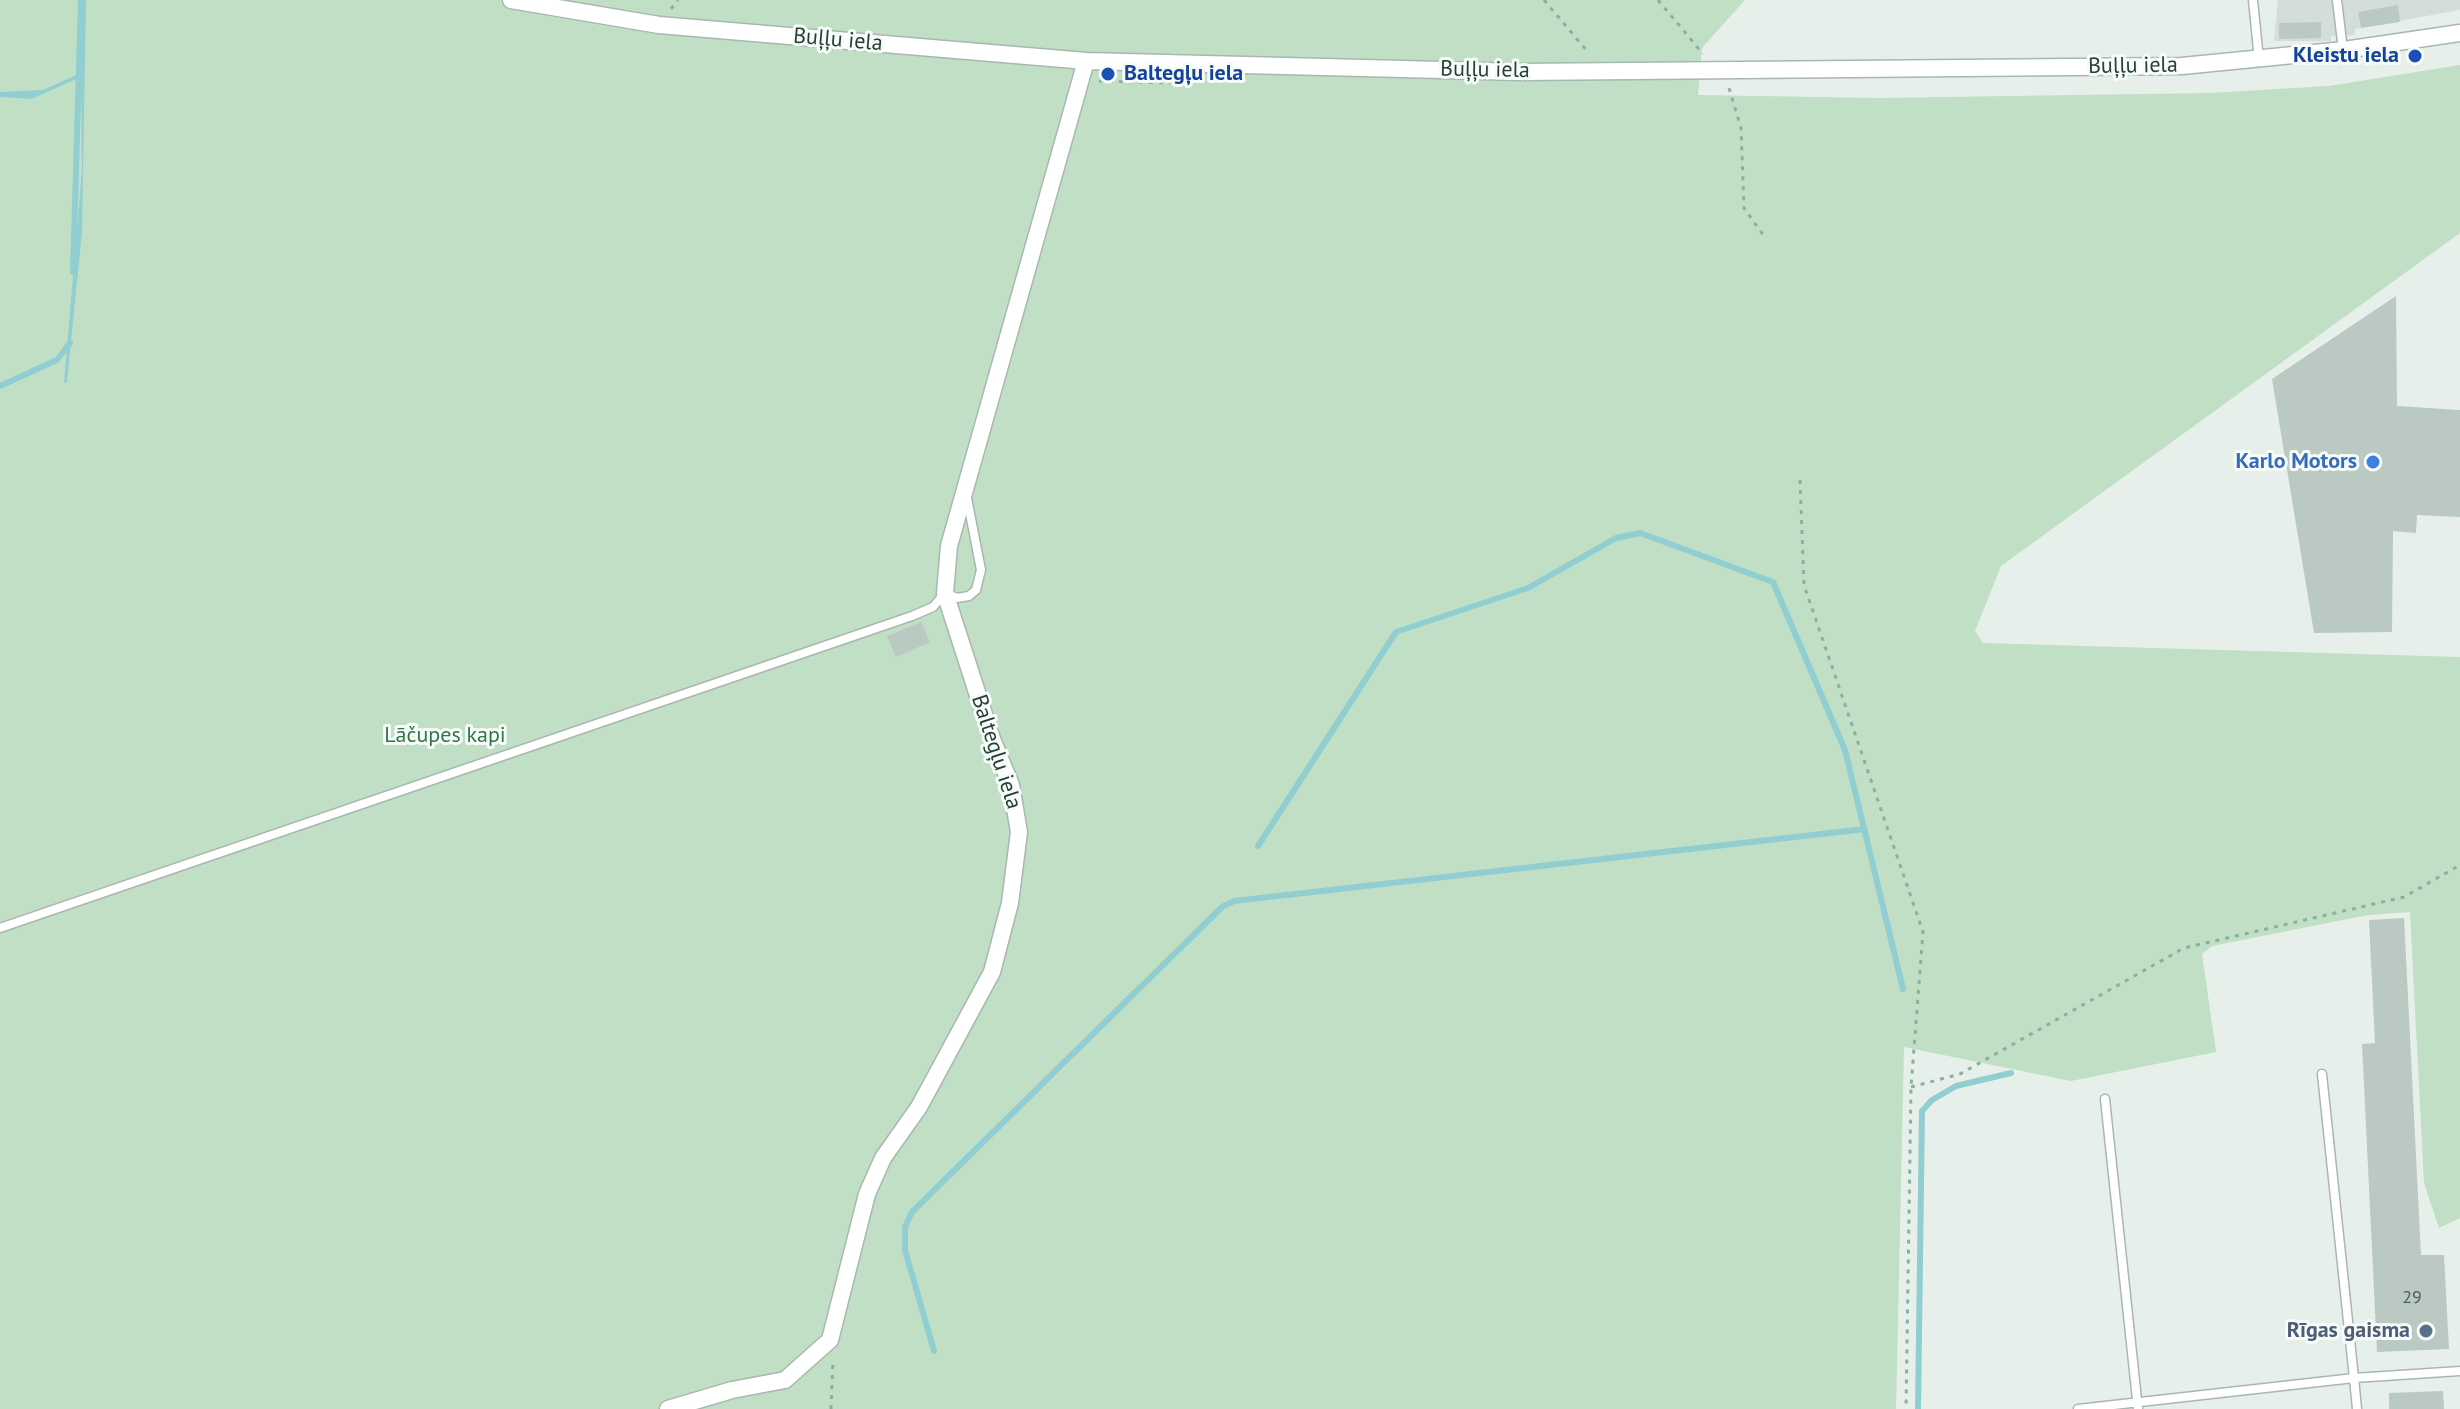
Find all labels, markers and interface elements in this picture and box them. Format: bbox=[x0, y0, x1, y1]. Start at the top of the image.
street label: Buļļu iela bbox=[792, 23, 884, 57]
place label: Kleistu iela bbox=[2293, 43, 2399, 69]
marker: Kleistu iela bbox=[2406, 47, 2424, 65]
street label: Buļļu iela bbox=[2088, 52, 2178, 80]
street label: Buļļu iela bbox=[1440, 56, 1530, 84]
place label: Baltegļu iela bbox=[1124, 61, 1243, 87]
marker: Baltegļu iela bbox=[1099, 65, 1117, 83]
place label: Karlo Motors bbox=[2236, 449, 2357, 475]
marker: Karlo Motors bbox=[2364, 453, 2382, 471]
street label: Baltegļu iela bbox=[965, 691, 1027, 813]
park label: Lāčupes kapi bbox=[384, 723, 506, 749]
house number: 29 bbox=[2402, 1287, 2422, 1309]
place label: Rīgas gaisma bbox=[2287, 1318, 2410, 1344]
marker: Rīgas gaisma bbox=[2417, 1322, 2435, 1340]

